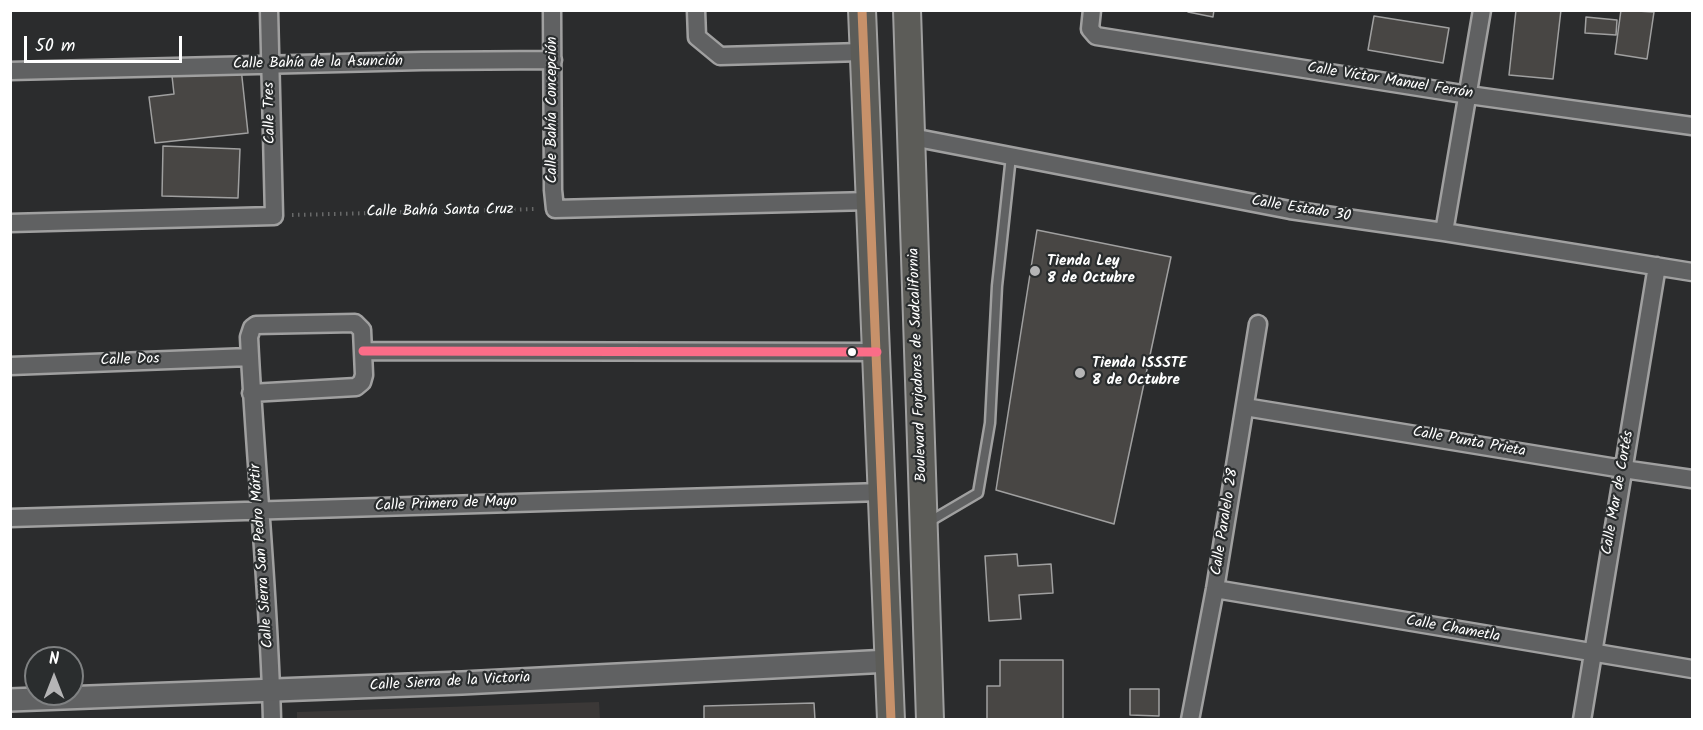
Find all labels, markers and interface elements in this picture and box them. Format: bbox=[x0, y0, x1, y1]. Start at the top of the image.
scale bar bbox=[27, 24, 184, 62]
text: 50 m bbox=[35, 32, 75, 61]
street label: Calle Bahía Concepción bbox=[544, 37, 562, 183]
street label: Calle Bahía de la Asunción bbox=[233, 54, 403, 74]
street label: Calle Víctor Manuel Ferrón bbox=[1306, 60, 1474, 104]
street label: Calle Tres bbox=[261, 82, 281, 144]
street label: Calle Estado 30 bbox=[1250, 193, 1352, 227]
street label: Calle Bahía Santa Cruz bbox=[366, 202, 514, 222]
street label: Boulevard Forjadores de Sudcalifornia bbox=[906, 247, 932, 483]
place label: Tienda Ley 8 de Octubre bbox=[1047, 253, 1135, 288]
marker: Tienda Ley 8 de Octubre bbox=[1028, 264, 1042, 278]
unlabelled marker bbox=[846, 346, 858, 358]
street label: Calle Dos bbox=[100, 351, 160, 371]
place label: Tienda ISSSTE 8 de Octubre bbox=[1092, 355, 1187, 390]
marker: Tienda ISSSTE 8 de Octubre bbox=[1073, 366, 1087, 380]
street label: Calle Punta Prieta bbox=[1411, 424, 1527, 462]
street label: Calle Mar de Cortés bbox=[1599, 430, 1639, 556]
street label: Calle Sierra San Pedro Mártir bbox=[248, 463, 278, 649]
street label: Calle Paralelo 28 bbox=[1209, 467, 1243, 577]
street label: Calle Primero de Mayo bbox=[375, 494, 517, 516]
street label: Calle Chametla bbox=[1404, 613, 1502, 647]
north arrow bbox=[24, 646, 84, 706]
text: N bbox=[49, 647, 59, 672]
street label: Calle Sierra de la Victoria bbox=[369, 670, 531, 696]

